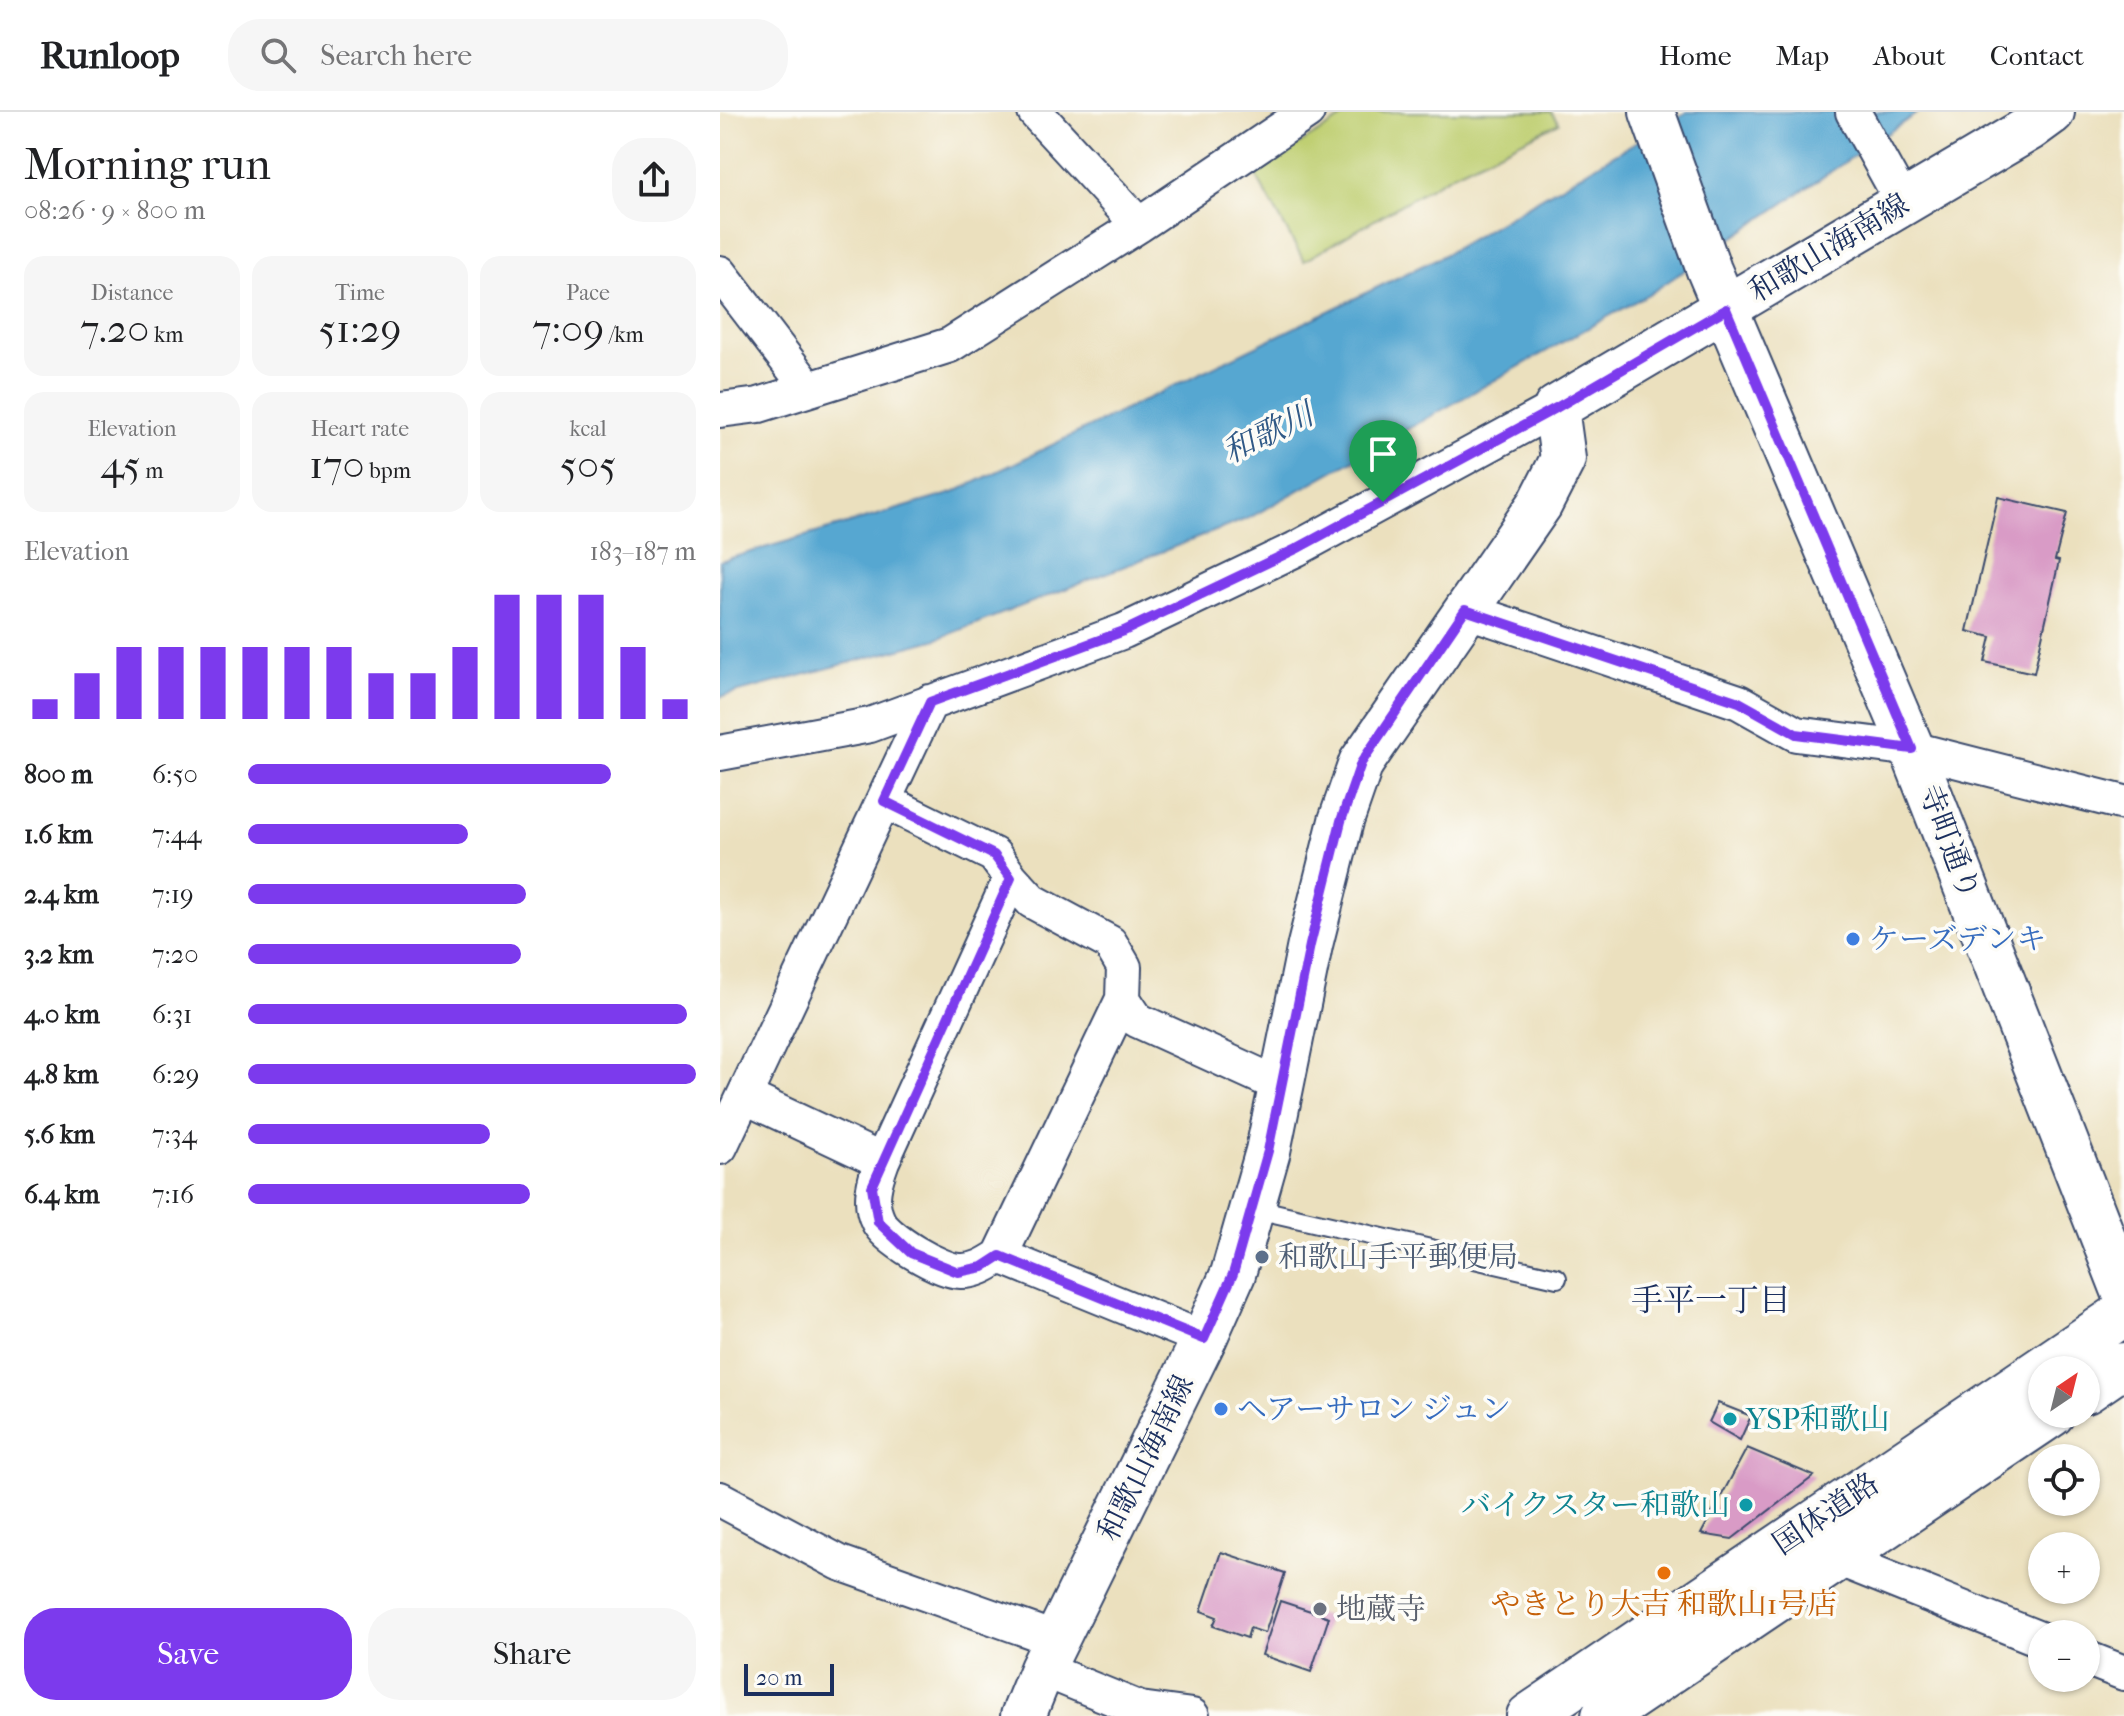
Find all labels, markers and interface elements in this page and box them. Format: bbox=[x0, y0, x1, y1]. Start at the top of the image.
search box bbox=[228, 19, 788, 91]
text: Runloop bbox=[40, 33, 180, 78]
icon: search bbox=[256, 33, 300, 77]
text: Search here bbox=[320, 38, 472, 73]
text: Home bbox=[1659, 39, 1732, 72]
text: Map bbox=[1776, 39, 1829, 72]
text: About bbox=[1873, 39, 1946, 72]
text: Contact bbox=[1990, 39, 2084, 72]
button: share bbox=[612, 138, 696, 222]
text: Morning run bbox=[24, 139, 271, 190]
street label: 和歌山海南線 bbox=[1743, 187, 1915, 309]
text: 08:26 · 9 × 800 m bbox=[24, 195, 205, 226]
text: Distance bbox=[91, 280, 173, 306]
text: Time bbox=[335, 280, 385, 306]
text: Pace bbox=[566, 280, 610, 306]
text: 7.20 bbox=[80, 306, 149, 352]
text: 51:29 bbox=[319, 306, 401, 352]
text: 7:09 bbox=[532, 306, 604, 352]
text: km bbox=[149, 322, 184, 348]
text: /km bbox=[604, 322, 644, 348]
water label: 和歌川 bbox=[1217, 394, 1322, 471]
text: Elevation bbox=[88, 416, 176, 442]
text: Heart rate bbox=[311, 416, 409, 442]
text: kcal bbox=[569, 416, 607, 442]
pin bbox=[1349, 420, 1417, 502]
icon: arrive bbox=[1361, 432, 1405, 476]
text: 45 bbox=[101, 442, 140, 488]
text: 170 bbox=[309, 442, 365, 488]
text: 505 bbox=[560, 442, 616, 488]
text: m bbox=[140, 458, 163, 484]
text: bpm bbox=[365, 458, 411, 484]
text: Elevation bbox=[24, 536, 129, 567]
text: 183–187 m bbox=[590, 536, 696, 567]
text: 800 m bbox=[24, 759, 93, 790]
text: 6:50 bbox=[152, 759, 198, 790]
street label: 寺町通り bbox=[1911, 780, 1987, 904]
text: 1.6 km bbox=[24, 819, 93, 850]
text: 7:44 bbox=[152, 819, 202, 850]
text: 2.4 km bbox=[24, 879, 99, 910]
text: 7:19 bbox=[152, 879, 194, 910]
place label: ケーズデンキ bbox=[1869, 922, 2046, 957]
marker: ケーズデンキ bbox=[1844, 930, 1862, 948]
text: 3.2 km bbox=[24, 939, 94, 970]
text: 7:20 bbox=[152, 939, 199, 970]
text: 4.0 km bbox=[24, 999, 100, 1030]
text: 6:31 bbox=[152, 999, 192, 1030]
text: 4.8 km bbox=[24, 1059, 99, 1090]
text: 6:29 bbox=[152, 1059, 199, 1090]
text: 5.6 km bbox=[24, 1119, 95, 1150]
text: 7:34 bbox=[152, 1119, 197, 1150]
text: 6.4 km bbox=[24, 1179, 100, 1210]
text: 7:16 bbox=[152, 1179, 194, 1210]
place label: 和歌山手平郵便局 bbox=[1278, 1240, 1518, 1275]
marker: 和歌山手平郵便局 bbox=[1253, 1248, 1271, 1266]
district label: 手平一丁目 bbox=[1631, 1282, 1791, 1319]
north arrow bbox=[2028, 1356, 2100, 1428]
map controls bbox=[2028, 1356, 2100, 1692]
street label: 和歌山海南線 bbox=[1091, 1369, 1201, 1547]
place label: ヘアーサロン ジュン bbox=[1237, 1392, 1511, 1427]
marker: ヘアーサロン ジュン bbox=[1212, 1400, 1230, 1418]
place label: YSP和歌山 bbox=[1745, 1402, 1890, 1437]
marker: YSP和歌山 bbox=[1721, 1410, 1739, 1428]
button: locate bbox=[2028, 1444, 2100, 1516]
street label: 国体道路 bbox=[1766, 1466, 1886, 1562]
place label: バイクスター和歌山 bbox=[1461, 1488, 1730, 1523]
marker: バイクスター和歌山 bbox=[1737, 1496, 1755, 1514]
button: + bbox=[2028, 1532, 2100, 1604]
marker: やきとり大吉 和歌山1号店 bbox=[1655, 1564, 1673, 1582]
place label: やきとり大吉 和歌山1号店 bbox=[1490, 1587, 1838, 1622]
place label: 地蔵寺 bbox=[1336, 1592, 1426, 1627]
marker: 地蔵寺 bbox=[1311, 1600, 1329, 1618]
button: Save bbox=[24, 1608, 352, 1700]
button: Share bbox=[368, 1608, 696, 1700]
button: − bbox=[2028, 1620, 2100, 1692]
scale bar bbox=[744, 1660, 834, 1696]
text: 20 m bbox=[756, 1665, 802, 1691]

